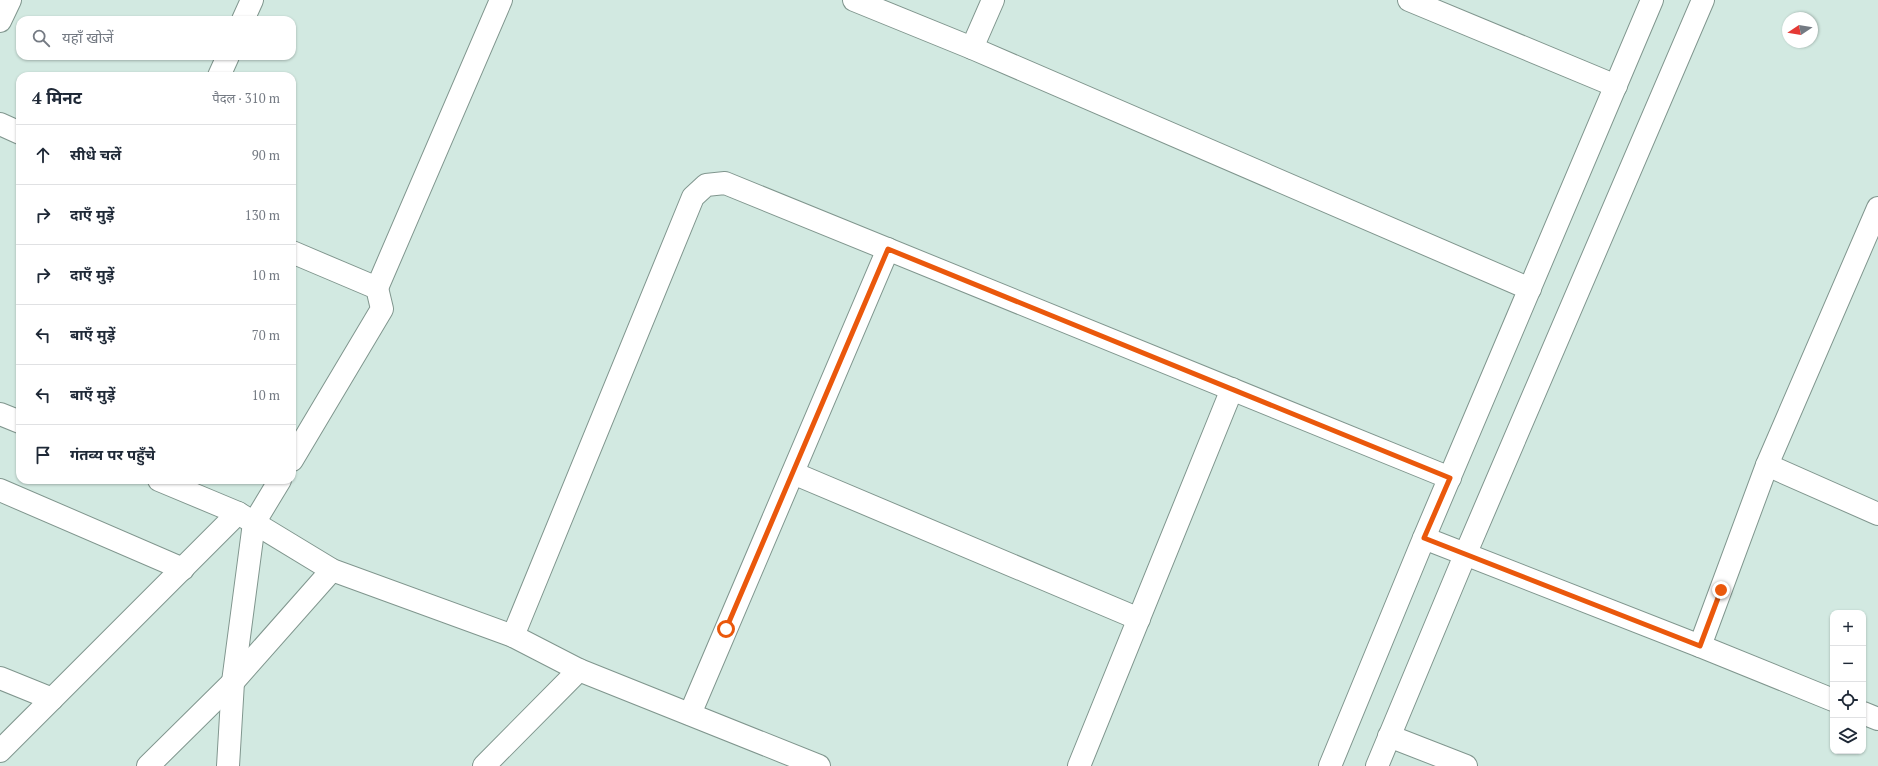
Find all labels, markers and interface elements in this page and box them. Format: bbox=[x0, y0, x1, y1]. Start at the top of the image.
north arrow bbox=[1782, 12, 1818, 48]
search box bbox=[16, 16, 296, 60]
icon: search bbox=[30, 27, 52, 49]
text: यहाँ खोजें bbox=[62, 27, 113, 47]
text: 4 मिनट bbox=[32, 86, 82, 109]
text: पैदल · 310 m bbox=[212, 89, 280, 107]
icon: ahead bbox=[32, 144, 54, 166]
text: सीधे चलें bbox=[70, 144, 121, 164]
text: 90 m bbox=[252, 146, 280, 164]
icon: right bbox=[32, 204, 54, 226]
text: दाएँ मुड़ें bbox=[70, 204, 114, 224]
text: 130 m bbox=[245, 206, 280, 224]
icon: right bbox=[32, 264, 54, 286]
text: दाएँ मुड़ें bbox=[70, 264, 114, 284]
text: 10 m bbox=[252, 266, 280, 284]
icon: left bbox=[32, 324, 54, 346]
text: बाएँ मुड़ें bbox=[70, 324, 115, 344]
text: 70 m bbox=[252, 326, 280, 344]
icon: left bbox=[32, 384, 54, 406]
text: बाएँ मुड़ें bbox=[70, 384, 115, 404]
text: 10 m bbox=[252, 386, 280, 404]
icon: arrive bbox=[32, 444, 54, 466]
text: गंतव्य पर पहुँचे bbox=[70, 444, 155, 464]
route end bbox=[1712, 581, 1730, 599]
map controls bbox=[1830, 610, 1866, 754]
button: + bbox=[1830, 610, 1866, 646]
route start bbox=[717, 620, 735, 638]
button: − bbox=[1830, 646, 1866, 682]
button: locate bbox=[1830, 682, 1866, 718]
button: layers bbox=[1830, 718, 1866, 754]

